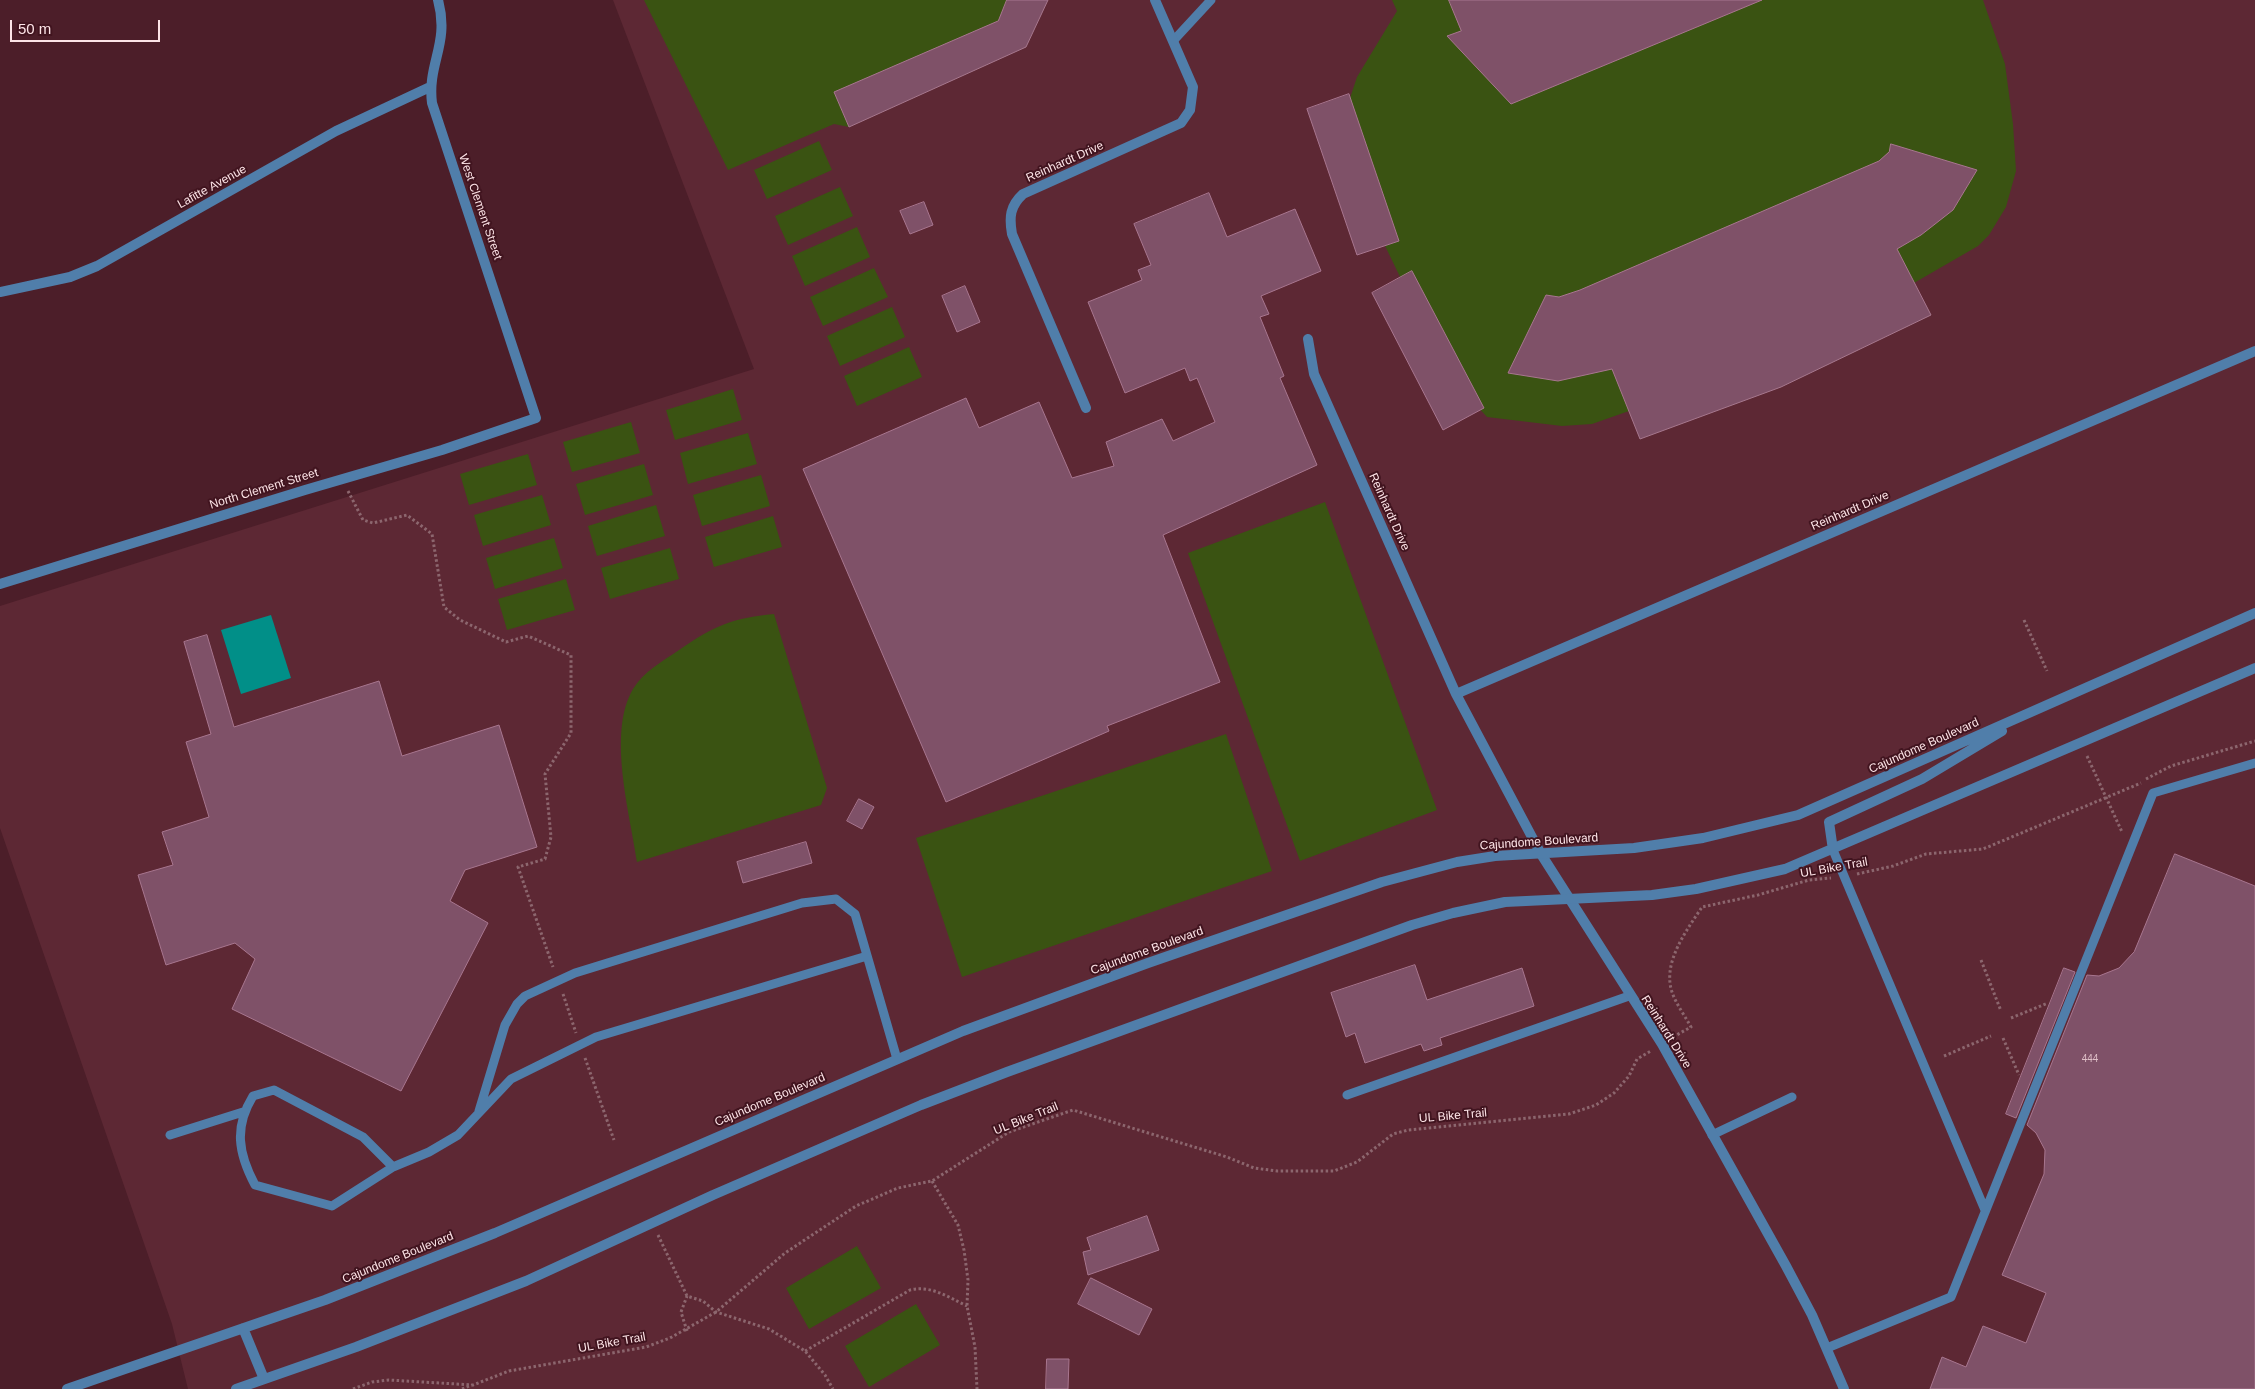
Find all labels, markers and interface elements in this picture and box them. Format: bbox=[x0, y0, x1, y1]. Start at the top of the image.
scale bar bbox=[12, 10, 162, 42]
text: 50 m bbox=[18, 20, 51, 37]
street label: Reinhardt Drive bbox=[1024, 138, 1106, 186]
street label: West Clement Street bbox=[455, 152, 505, 262]
street label: Lafitte Avenue bbox=[175, 162, 249, 212]
street label: North Clement Street bbox=[208, 466, 320, 512]
street label: Reinhardt Drive bbox=[1365, 471, 1413, 553]
street label: Reinhardt Drive bbox=[1809, 488, 1891, 534]
street label: Cajundome Boulevard bbox=[1867, 715, 1981, 777]
street label: Cajundome Boulevard bbox=[1479, 831, 1599, 853]
street label: UL Bike Trail bbox=[1799, 855, 1869, 881]
street label: Cajundome Boulevard bbox=[1089, 924, 1205, 978]
street label: Reinhardt Drive bbox=[1638, 993, 1694, 1071]
house number: 444 bbox=[2082, 1053, 2098, 1065]
street label: Cajundome Boulevard bbox=[713, 1070, 827, 1130]
street label: UL Bike Trail bbox=[992, 1100, 1060, 1138]
street label: UL Bike Trail bbox=[1418, 1106, 1488, 1126]
street label: Cajundome Boulevard bbox=[340, 1229, 456, 1287]
street label: UL Bike Trail bbox=[577, 1330, 647, 1356]

